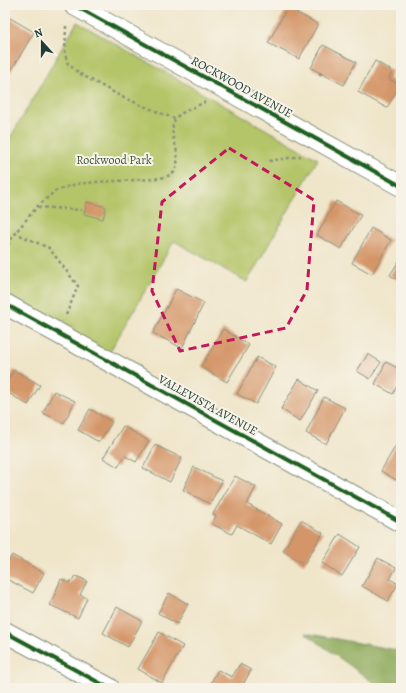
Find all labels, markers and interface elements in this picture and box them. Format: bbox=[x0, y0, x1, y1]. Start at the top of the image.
north arrow bbox=[22, 22, 62, 62]
text: N bbox=[32, 25, 45, 42]
street label: ROCKWOOD AVENUE bbox=[188, 52, 296, 122]
park label: Rockwood Park bbox=[76, 152, 152, 168]
street label: VALLEVISTA AVENUE bbox=[155, 371, 260, 439]

